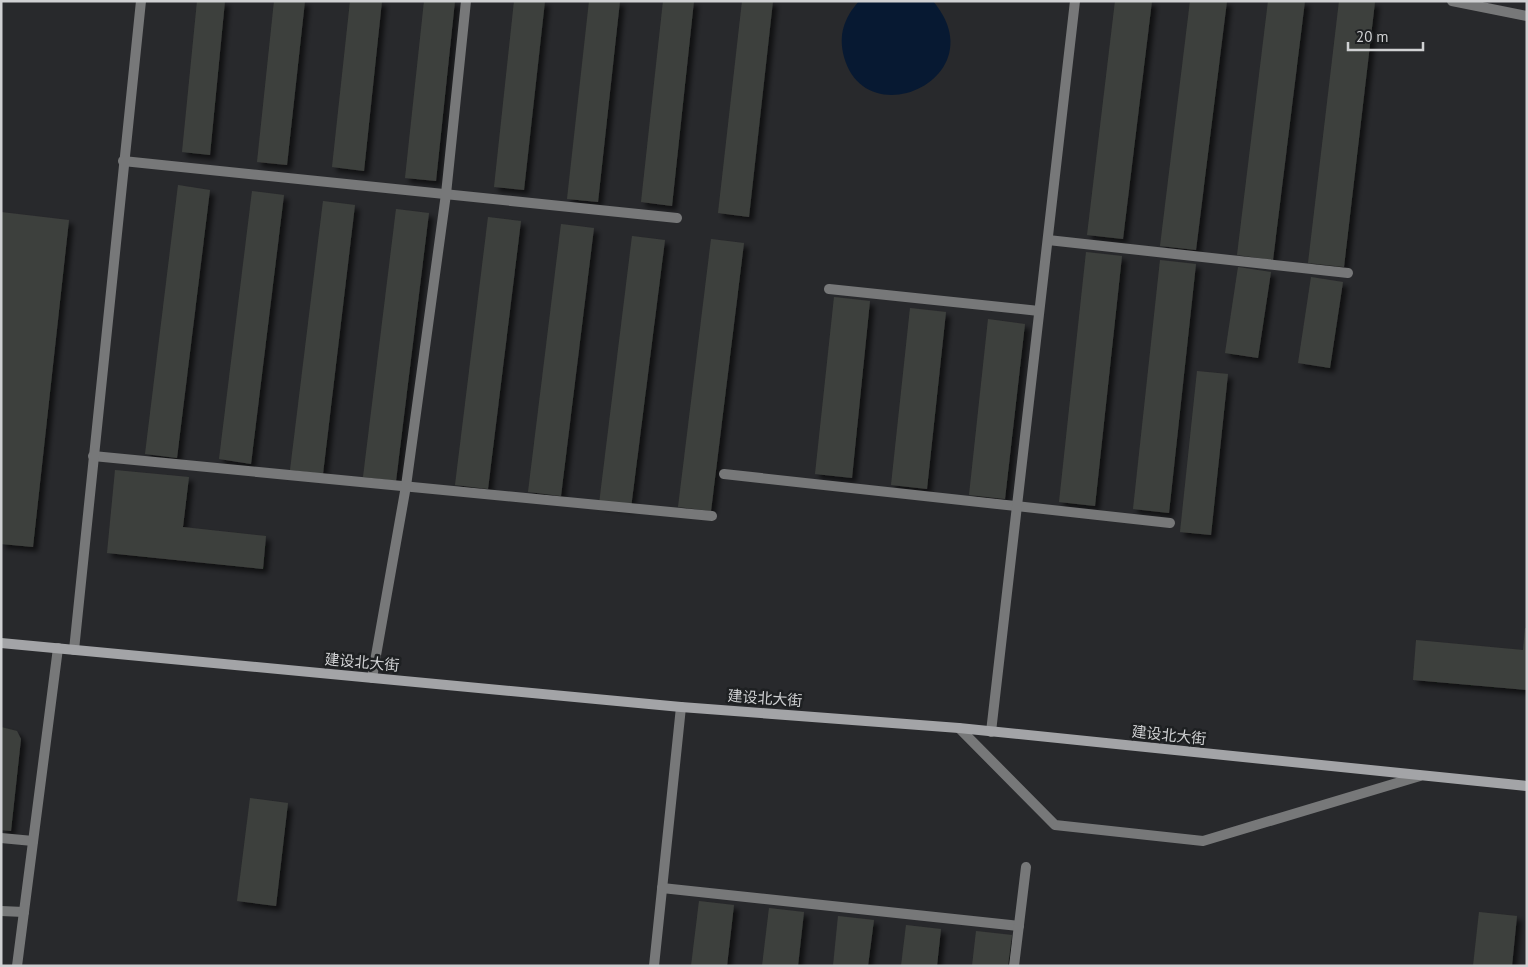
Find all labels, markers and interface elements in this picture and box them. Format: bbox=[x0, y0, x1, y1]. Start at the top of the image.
scale bar bbox=[1348, 20, 1423, 52]
text: 20 m bbox=[1356, 27, 1389, 46]
street label: 建设北大街 bbox=[324, 649, 400, 675]
street label: 建设北大街 bbox=[727, 686, 803, 710]
street label: 建设北大街 bbox=[1131, 722, 1207, 748]

